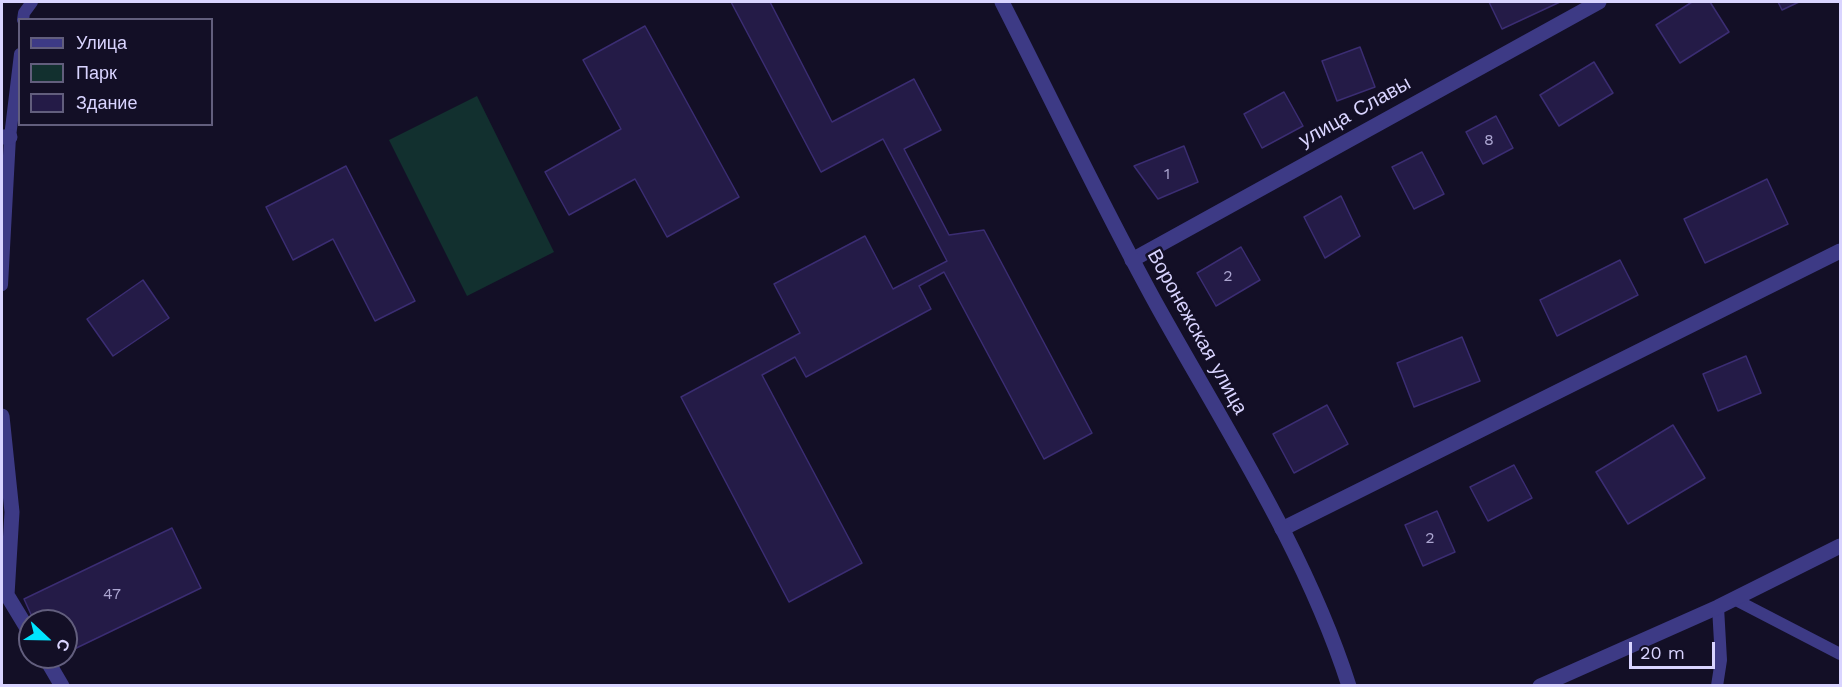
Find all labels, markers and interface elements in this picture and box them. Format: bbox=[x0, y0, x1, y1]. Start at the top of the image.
legend bbox=[18, 18, 213, 126]
text: Улица bbox=[76, 32, 127, 53]
text: Парк bbox=[76, 62, 117, 83]
street label: улица Славы bbox=[1295, 71, 1415, 153]
text: Здание bbox=[76, 92, 137, 113]
house number: 8 bbox=[1484, 130, 1494, 150]
house number: 1 bbox=[1164, 164, 1170, 184]
street label: Воронежская улица bbox=[1142, 245, 1252, 419]
house number: 2 bbox=[1223, 266, 1233, 286]
house number: 2 bbox=[1425, 528, 1435, 548]
house number: 47 bbox=[103, 584, 121, 604]
north arrow bbox=[18, 609, 78, 669]
scale bar bbox=[1632, 630, 1718, 668]
text: С bbox=[52, 636, 74, 654]
text: 20 m bbox=[1640, 642, 1685, 663]

